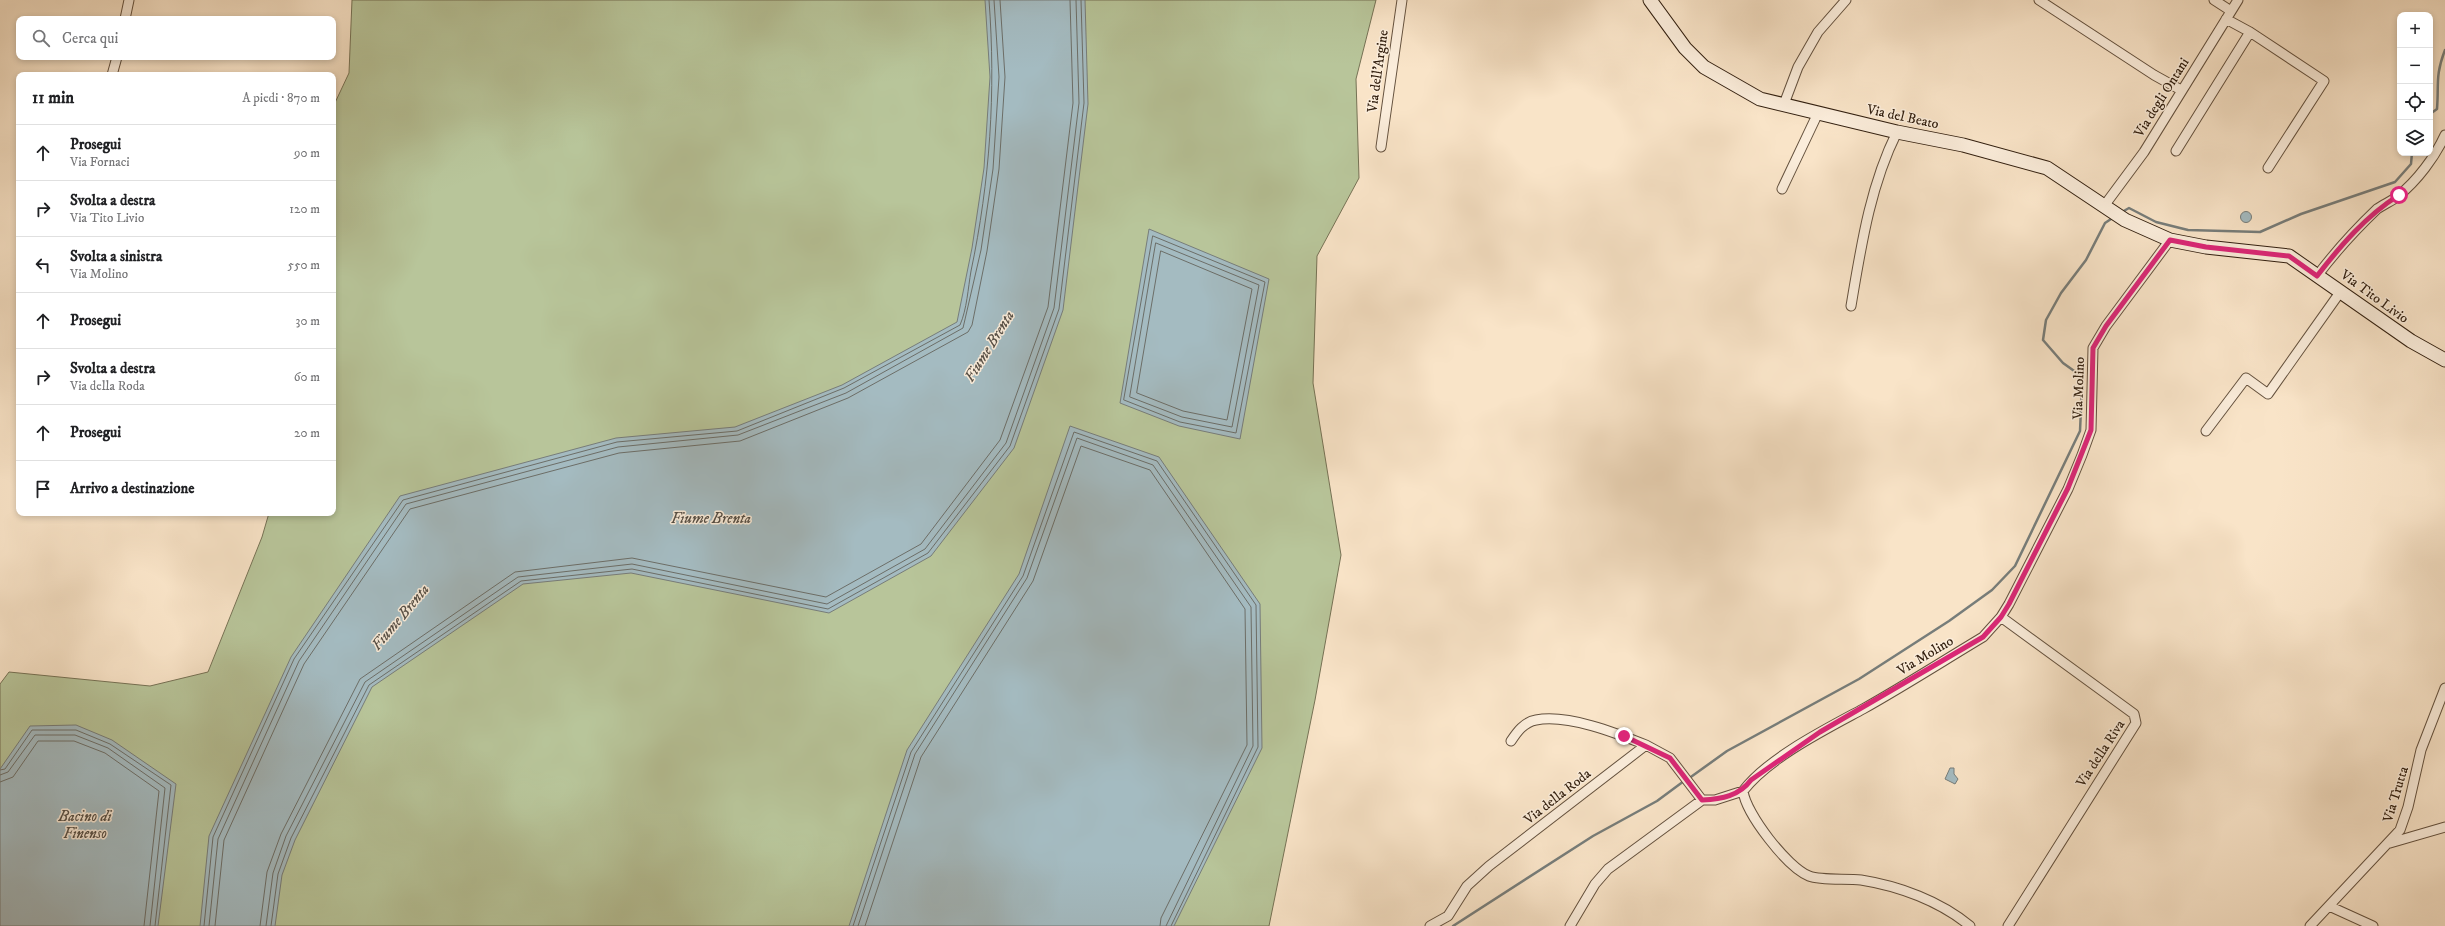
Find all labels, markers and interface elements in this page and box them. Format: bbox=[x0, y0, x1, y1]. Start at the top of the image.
map controls bbox=[2397, 12, 2433, 156]
button: + bbox=[2397, 12, 2433, 48]
search box bbox=[16, 16, 336, 60]
icon: search bbox=[30, 27, 52, 49]
street label: Via dell'Argine bbox=[1363, 28, 1393, 115]
text: Cerca qui bbox=[62, 29, 118, 48]
button: − bbox=[2397, 48, 2433, 84]
street label: Via degli Ontani bbox=[2130, 54, 2194, 141]
button: locate bbox=[2397, 84, 2433, 120]
text: 11 min bbox=[32, 87, 74, 109]
text: A piedi · 870 m bbox=[242, 90, 320, 106]
street label: Via del Beato bbox=[1864, 100, 1941, 133]
button: layers bbox=[2397, 120, 2433, 156]
text: Prosegui bbox=[70, 135, 121, 154]
icon: ahead bbox=[32, 142, 54, 164]
text: 90 m bbox=[294, 145, 320, 161]
text: Via Fornaci bbox=[70, 154, 130, 170]
route start bbox=[2390, 186, 2408, 204]
text: Svolta a destra bbox=[70, 191, 155, 210]
icon: right bbox=[32, 198, 54, 220]
text: 120 m bbox=[289, 201, 320, 217]
text: Via Tito Livio bbox=[70, 210, 144, 226]
text: Svolta a sinistra bbox=[70, 247, 162, 266]
icon: left bbox=[32, 254, 54, 276]
text: 550 m bbox=[288, 257, 320, 273]
street label: Via Tito Livio bbox=[2336, 265, 2412, 328]
text: Via Molino bbox=[70, 266, 128, 282]
water label: Fiume Brenta bbox=[960, 307, 1019, 385]
icon: ahead bbox=[32, 310, 54, 332]
text: Prosegui bbox=[70, 311, 121, 330]
text: 30 m bbox=[296, 313, 320, 329]
street label: Via Molino bbox=[2069, 356, 2089, 421]
text: Svolta a destra bbox=[70, 359, 155, 378]
icon: right bbox=[32, 366, 54, 388]
text: 60 m bbox=[294, 369, 320, 385]
text: Via della Roda bbox=[70, 378, 145, 394]
icon: ahead bbox=[32, 422, 54, 444]
text: Prosegui bbox=[70, 423, 121, 442]
text: 20 m bbox=[294, 425, 320, 441]
icon: arrive bbox=[32, 478, 54, 500]
text: Arrivo a destinazione bbox=[70, 479, 194, 498]
water label: Fiume Brenta bbox=[671, 509, 751, 528]
water label: Fiume Brenta bbox=[367, 581, 433, 654]
street label: Via Molino bbox=[1893, 632, 1957, 680]
street label: Via della Riva bbox=[2072, 717, 2129, 791]
route end bbox=[1615, 727, 1633, 745]
street label: Via Trutta bbox=[2379, 764, 2413, 825]
street label: Via della Roda bbox=[1520, 765, 1595, 829]
water label: Bacino di Finenso bbox=[57, 807, 113, 843]

